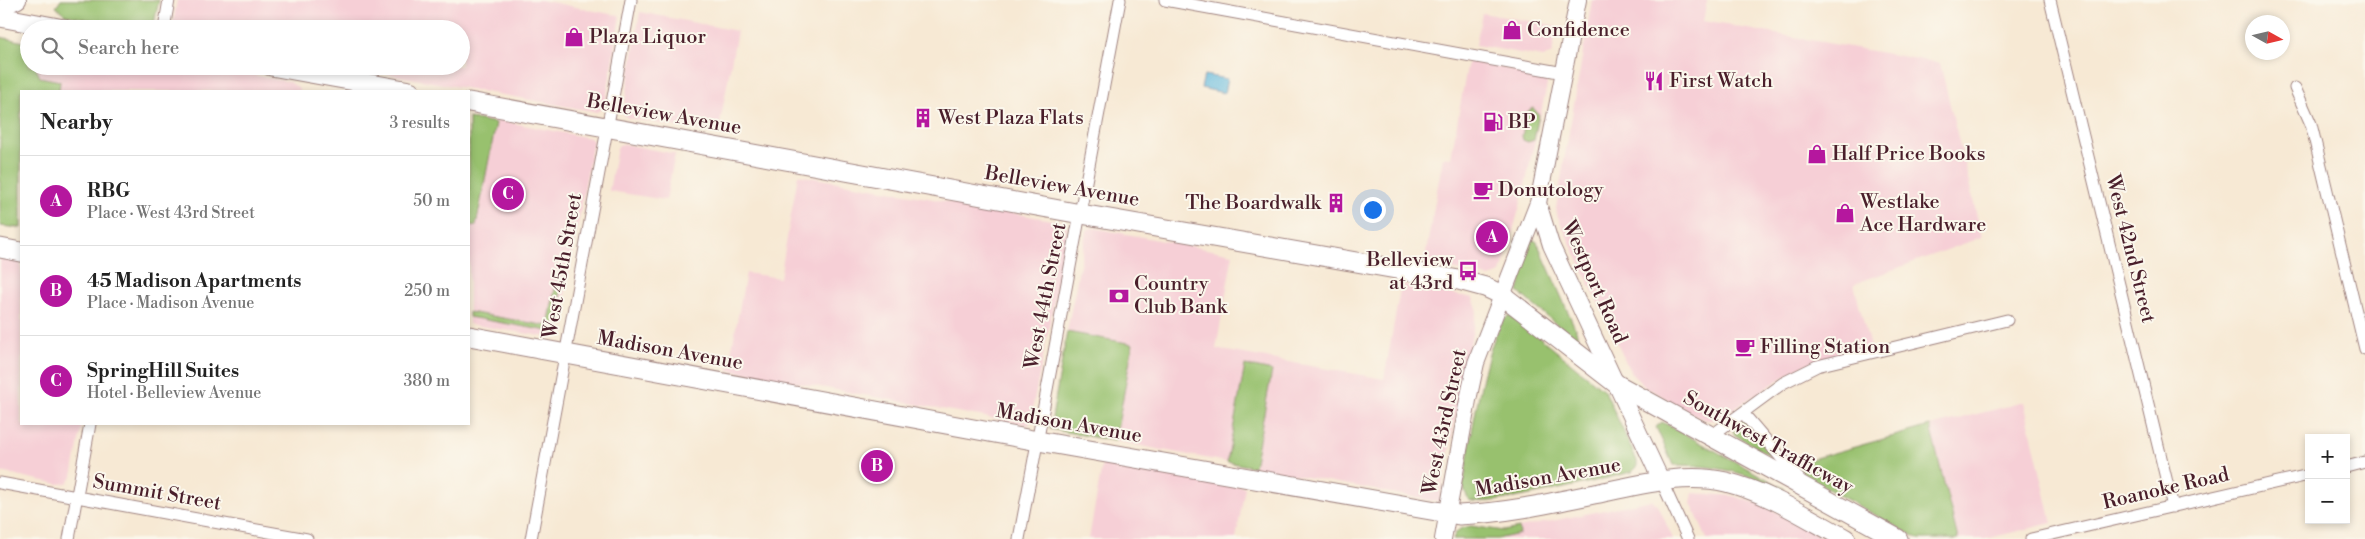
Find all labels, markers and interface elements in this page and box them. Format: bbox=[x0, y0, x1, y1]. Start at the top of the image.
north arrow bbox=[2245, 15, 2290, 60]
place label: Confidence bbox=[1527, 18, 1630, 43]
shop icon: Confidence bbox=[1501, 19, 1523, 41]
search box bbox=[20, 20, 470, 75]
place label: Plaza Liquor bbox=[589, 25, 706, 50]
shop icon: Plaza Liquor bbox=[563, 26, 585, 48]
icon: search bbox=[38, 34, 66, 62]
text: Search here bbox=[78, 36, 179, 60]
place label: First Watch bbox=[1669, 69, 1773, 94]
restaurant icon: First Watch bbox=[1643, 70, 1665, 92]
street label: Belleview Avenue bbox=[584, 89, 743, 141]
place label: West Plaza Flats bbox=[937, 106, 1084, 131]
building icon: West Plaza Flats bbox=[912, 107, 934, 129]
text: Nearby bbox=[40, 110, 113, 136]
place label: BP bbox=[1507, 110, 1536, 135]
fuel station icon: BP bbox=[1482, 111, 1504, 133]
text: 3 results bbox=[389, 113, 450, 133]
place label: Half Price Books bbox=[1832, 142, 1986, 167]
shop icon: Half Price Books bbox=[1806, 143, 1828, 165]
street label: Belleview Avenue bbox=[982, 161, 1141, 213]
street label: West 42nd Street bbox=[2099, 171, 2161, 326]
pin: C bbox=[492, 175, 524, 213]
place label: Donutology bbox=[1498, 178, 1604, 203]
text: RBG bbox=[87, 179, 130, 203]
cafe icon: Donutology bbox=[1472, 179, 1494, 201]
place label: Westlake Ace Hardware bbox=[1859, 190, 1986, 238]
text: A bbox=[50, 191, 62, 211]
text: 50 m bbox=[413, 191, 450, 211]
street label: West 45th Street bbox=[538, 191, 588, 342]
place label: The Boardwalk bbox=[1185, 191, 1323, 216]
building icon: The Boardwalk bbox=[1325, 192, 1347, 214]
your location bbox=[1360, 197, 1386, 223]
shop icon: Westlake Ace Hardware bbox=[1834, 202, 1856, 224]
text: Place · West 43rd Street bbox=[87, 203, 255, 223]
street label: Westport Road bbox=[1555, 215, 1633, 348]
pin: A bbox=[1476, 218, 1508, 256]
street label: West 44th Street bbox=[1019, 220, 1072, 372]
place label: Belleview at 43rd bbox=[1366, 248, 1454, 296]
bus stop icon: Belleview at 43rd bbox=[1457, 260, 1479, 282]
text: 45 Madison Apartments bbox=[87, 269, 301, 293]
place label: Country Club Bank bbox=[1134, 272, 1229, 320]
text: B bbox=[50, 281, 62, 301]
text: 250 m bbox=[404, 281, 450, 301]
bank icon: Country Club Bank bbox=[1108, 285, 1130, 307]
text: Place · Madison Avenue bbox=[87, 293, 254, 313]
street label: Madison Avenue bbox=[595, 326, 745, 376]
place label: Filling Station bbox=[1760, 335, 1890, 360]
cafe icon: Filling Station bbox=[1734, 336, 1756, 358]
street label: West 43rd Street bbox=[1417, 347, 1473, 498]
text: SpringHill Suites bbox=[87, 359, 239, 383]
text: C bbox=[50, 371, 62, 391]
text: 380 m bbox=[403, 371, 450, 391]
text: Hotel · Belleview Avenue bbox=[87, 383, 261, 403]
street label: Southwest Trafficway bbox=[1679, 386, 1858, 500]
street label: Madison Avenue bbox=[994, 399, 1144, 449]
map controls bbox=[2305, 434, 2350, 524]
button: + bbox=[2305, 434, 2350, 479]
pin: B bbox=[861, 447, 893, 485]
street label: Madison Avenue bbox=[1473, 453, 1623, 503]
street label: Roanoke Road bbox=[2100, 462, 2232, 516]
street label: Summit Street bbox=[91, 469, 223, 517]
button: − bbox=[2305, 479, 2350, 524]

